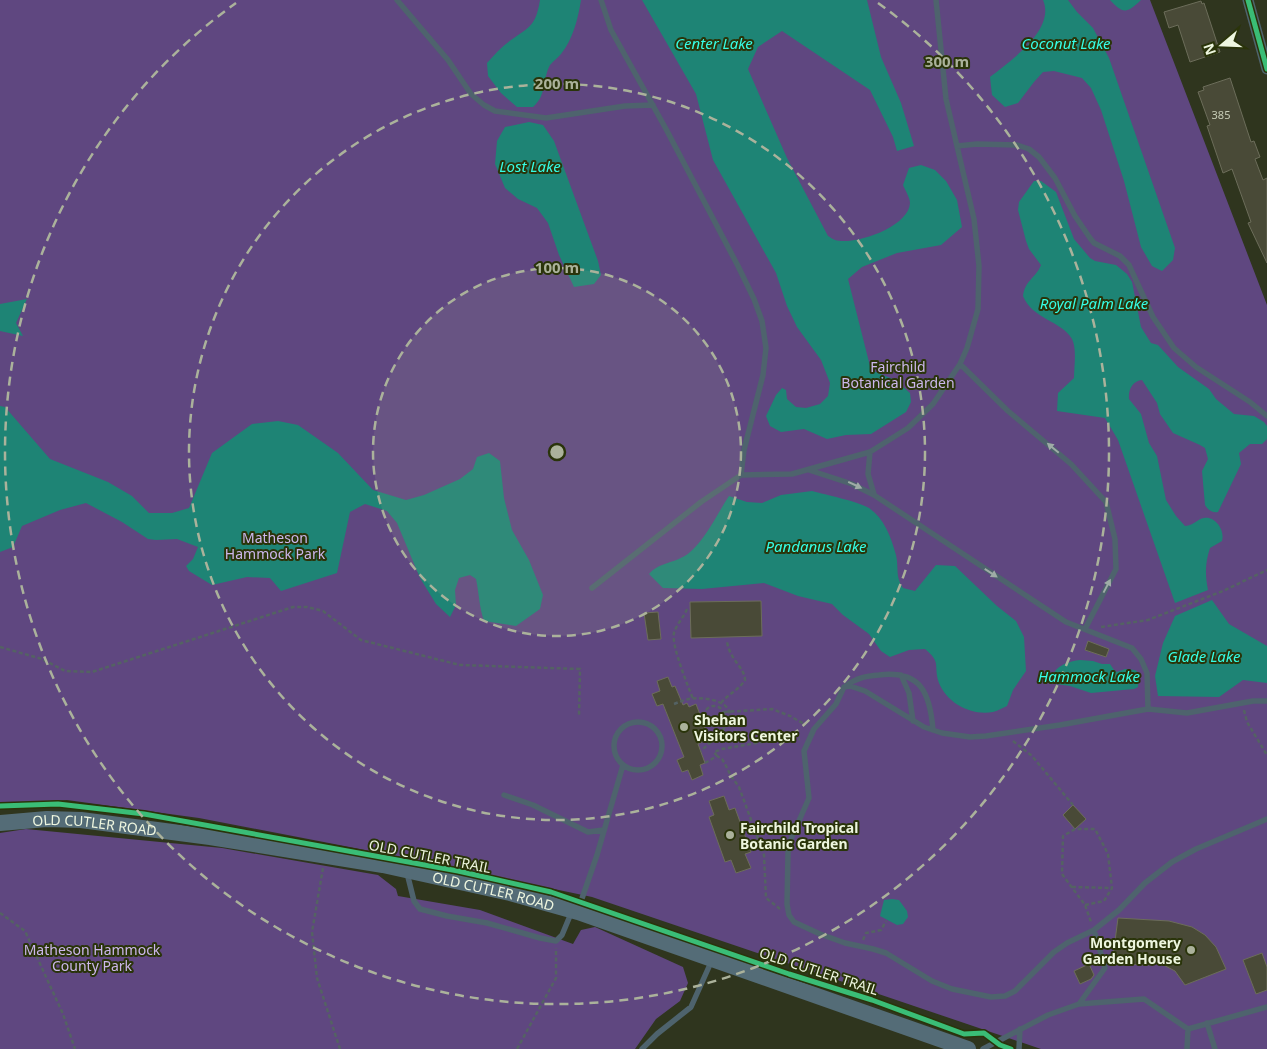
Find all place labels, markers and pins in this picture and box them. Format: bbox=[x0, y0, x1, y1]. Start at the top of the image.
centre of rings bbox=[548, 443, 566, 461]
place label: Shehan Visitors Center bbox=[694, 710, 798, 745]
marker: Shehan Visitors Center bbox=[678, 721, 690, 733]
place label: Fairchild Tropical Botanic Garden bbox=[740, 818, 858, 853]
marker: Fairchild Tropical Botanic Garden bbox=[724, 829, 736, 841]
place label: Montgomery Garden House bbox=[1083, 933, 1181, 968]
marker: Montgomery Garden House bbox=[1185, 944, 1197, 956]

